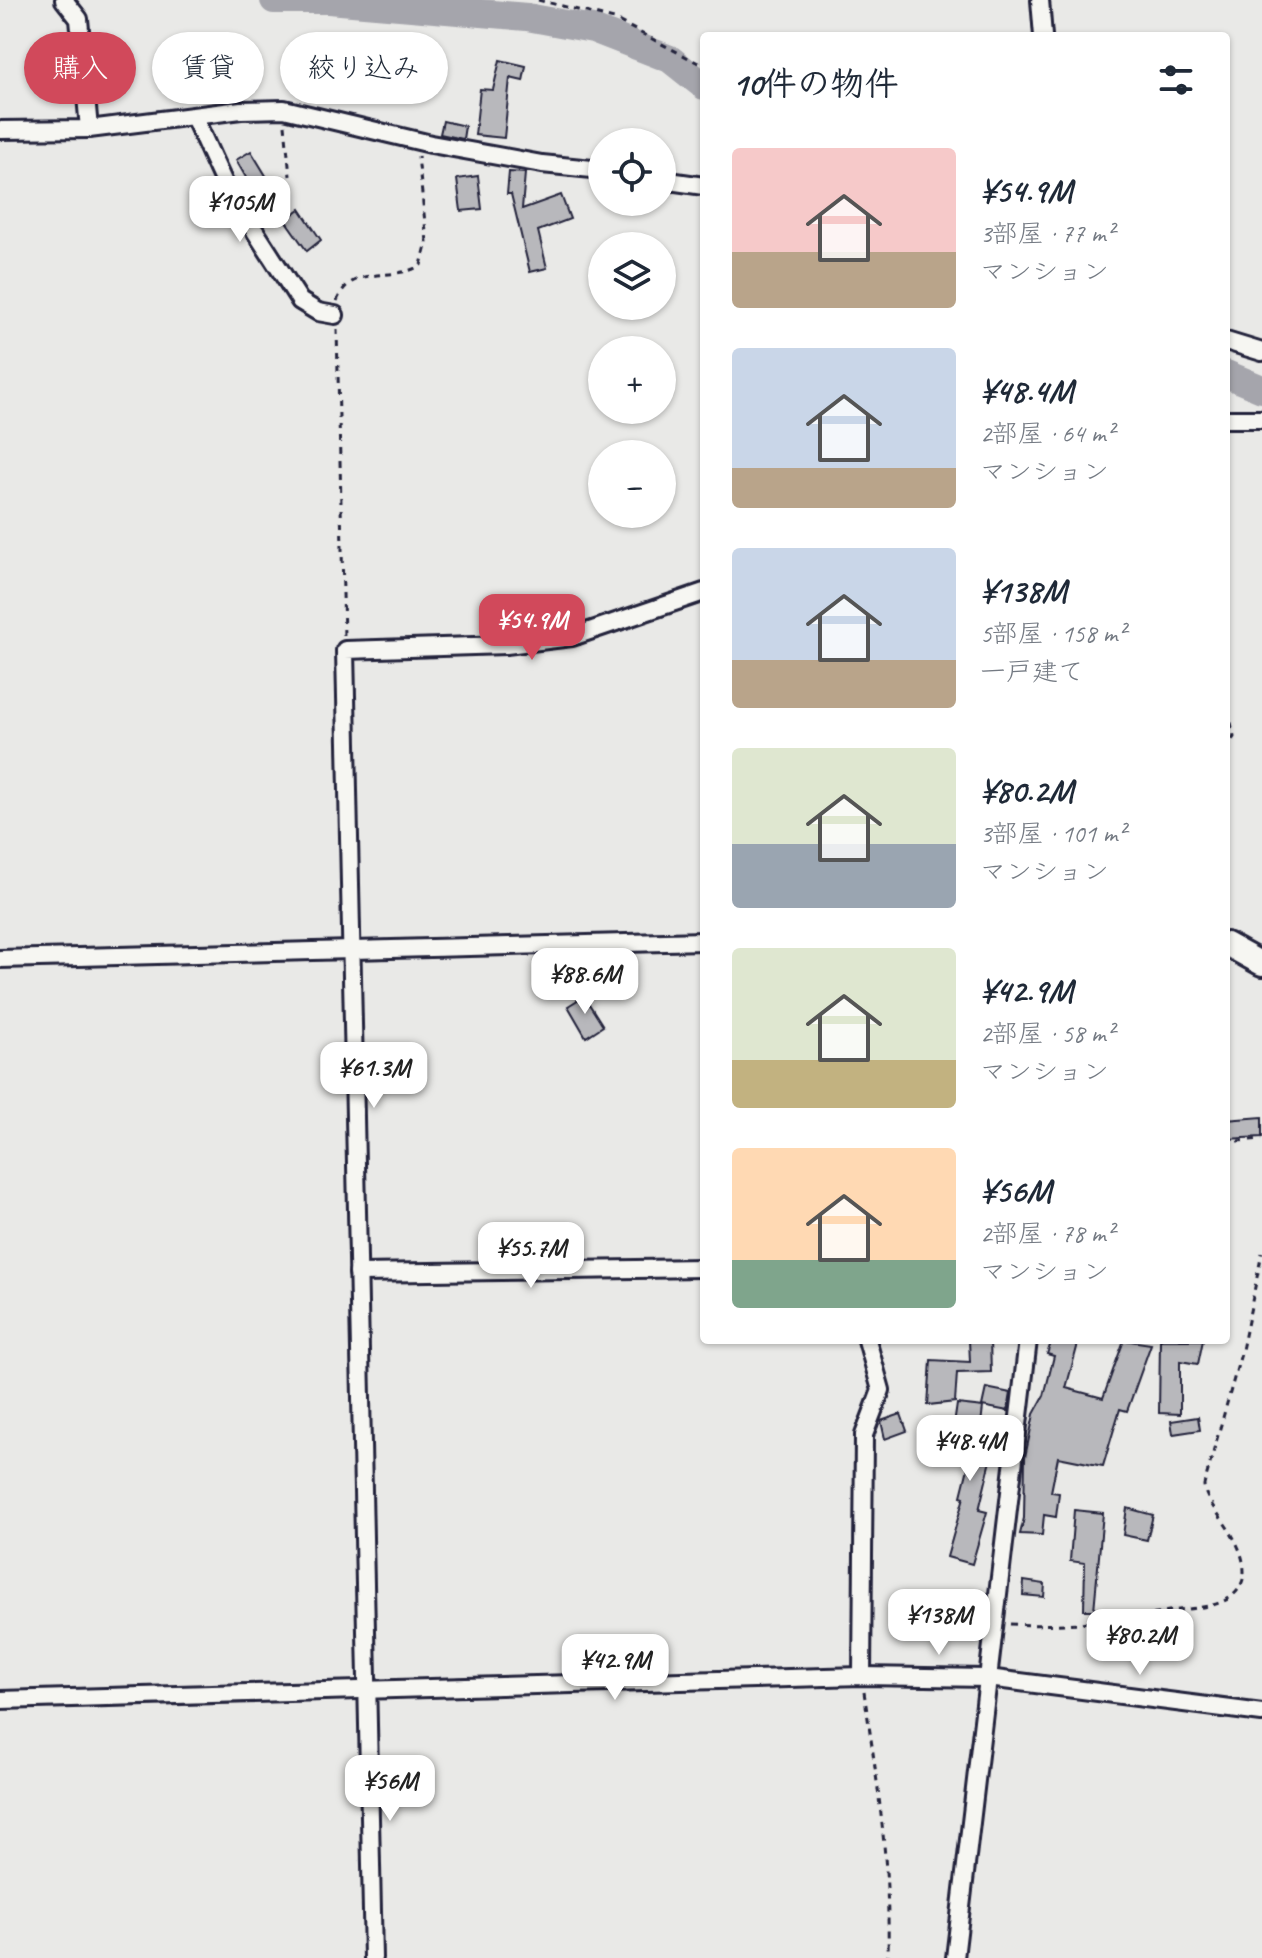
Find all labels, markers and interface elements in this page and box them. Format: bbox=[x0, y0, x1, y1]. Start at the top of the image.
chip: 購入 bbox=[24, 32, 136, 104]
chip: 賃貸 bbox=[152, 32, 264, 104]
chip: 絞り込み bbox=[280, 32, 448, 104]
icon: filters bbox=[1154, 58, 1198, 102]
text: 10件の物件 bbox=[732, 62, 899, 105]
map controls bbox=[588, 128, 676, 528]
button: locate bbox=[588, 128, 676, 216]
text: ¥54.9M bbox=[980, 169, 1072, 212]
pin: ¥105M bbox=[184, 176, 296, 244]
icon: home bbox=[796, 180, 892, 276]
text: ¥105M bbox=[207, 185, 273, 218]
text: 3部屋 · 77 m² bbox=[980, 217, 1114, 250]
button: layers bbox=[588, 232, 676, 320]
text: マンション bbox=[980, 255, 1109, 288]
button: + bbox=[588, 336, 676, 424]
text: ¥48.4M bbox=[980, 369, 1073, 412]
icon: home bbox=[796, 380, 892, 476]
text: 2部屋 · 64 m² bbox=[980, 417, 1114, 450]
button: − bbox=[588, 440, 676, 528]
text: マンション bbox=[980, 455, 1109, 488]
text: ¥138M bbox=[980, 569, 1066, 612]
icon: home bbox=[796, 580, 892, 676]
pin: ¥54.9M bbox=[467, 594, 597, 662]
text: ¥54.9M bbox=[497, 603, 567, 636]
text: 5部屋 · 158 m² bbox=[980, 617, 1125, 650]
text: 一戸建て bbox=[980, 655, 1084, 688]
text: ¥80.2M bbox=[980, 769, 1073, 812]
icon: home bbox=[796, 780, 892, 876]
text: 3部屋 · 101 m² bbox=[980, 817, 1125, 850]
text: マンション bbox=[980, 855, 1109, 888]
pin: ¥88.6M bbox=[520, 948, 650, 1016]
text: ¥88.6M bbox=[549, 957, 621, 990]
text: ¥42.9M bbox=[980, 969, 1072, 1012]
icon: home bbox=[796, 980, 892, 1076]
text: 2部屋 · 58 m² bbox=[980, 1017, 1114, 1050]
pin: ¥61.3M bbox=[309, 1042, 439, 1110]
text: ¥61.3M bbox=[338, 1051, 410, 1084]
text: マンション bbox=[980, 1055, 1109, 1088]
text: ¥56M bbox=[980, 1169, 1051, 1212]
icon: home bbox=[796, 1180, 892, 1276]
text: 2部屋 · 78 m² bbox=[980, 1217, 1114, 1250]
pin: ¥55.7M bbox=[466, 1222, 596, 1290]
text: ¥55.7M bbox=[496, 1231, 566, 1264]
text: マンション bbox=[980, 1255, 1109, 1288]
pin: ¥48.4M bbox=[905, 1415, 1035, 1483]
text: ¥48.4M bbox=[935, 1424, 1005, 1457]
pin: ¥138M bbox=[883, 1589, 995, 1657]
text: ¥138M bbox=[906, 1598, 972, 1631]
pin: ¥80.2M bbox=[1075, 1609, 1205, 1677]
text: ¥80.2M bbox=[1105, 1618, 1175, 1651]
pin: ¥42.9M bbox=[550, 1634, 680, 1702]
text: ¥42.9M bbox=[580, 1643, 650, 1676]
pin: ¥56M bbox=[343, 1755, 437, 1823]
text: ¥56M bbox=[363, 1764, 417, 1797]

